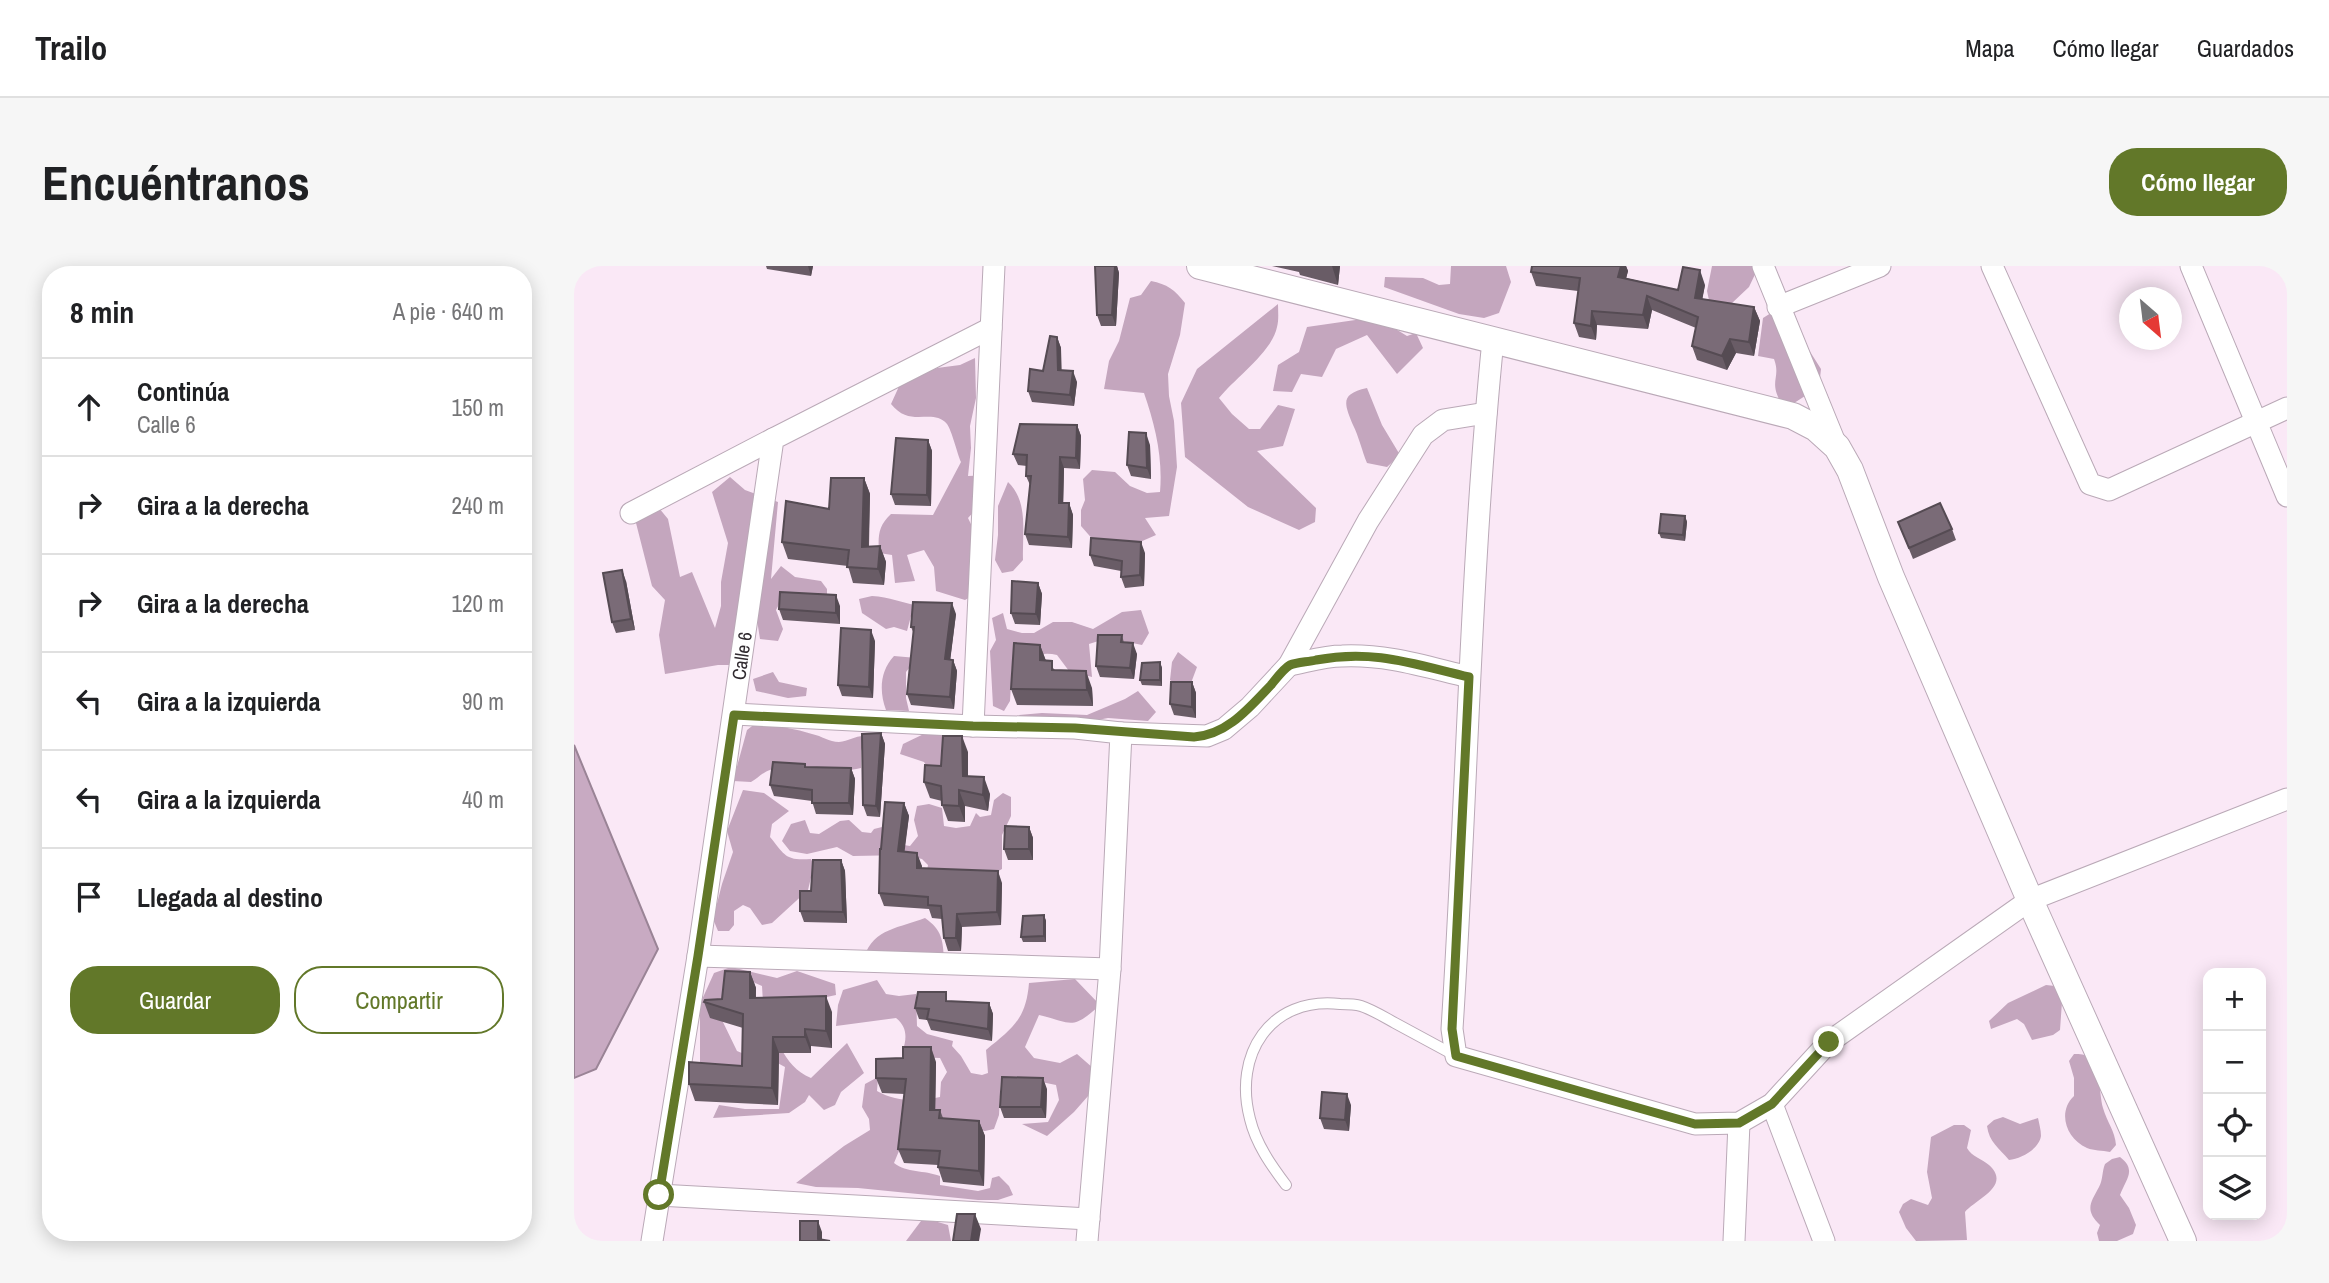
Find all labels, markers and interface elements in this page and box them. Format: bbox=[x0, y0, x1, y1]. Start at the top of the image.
text: Trailo bbox=[35, 26, 107, 70]
text: Mapa bbox=[1965, 32, 2015, 64]
text: Cómo llegar bbox=[2053, 32, 2159, 64]
text: Guardados bbox=[2197, 32, 2294, 64]
button: Cómo llegar bbox=[2109, 148, 2287, 216]
text: Encuéntranos bbox=[42, 149, 310, 215]
north arrow bbox=[2119, 287, 2182, 350]
text: 8 min bbox=[70, 292, 134, 332]
text: A pie · 640 m bbox=[393, 296, 504, 327]
text: Continúa bbox=[137, 374, 229, 409]
icon: ahead bbox=[70, 388, 108, 426]
text: 150 m bbox=[452, 392, 504, 423]
text: Calle 6 bbox=[137, 409, 196, 440]
icon: right bbox=[70, 486, 108, 524]
text: Gira a la derecha bbox=[137, 488, 309, 523]
text: 240 m bbox=[452, 490, 504, 521]
icon: right bbox=[70, 584, 108, 622]
text: Gira a la derecha bbox=[137, 586, 309, 621]
text: 120 m bbox=[452, 588, 504, 619]
street label: Calle 6 bbox=[725, 630, 758, 682]
icon: left bbox=[70, 682, 108, 720]
text: Gira a la izquierda bbox=[137, 684, 321, 719]
text: 90 m bbox=[462, 686, 504, 717]
icon: left bbox=[70, 780, 108, 818]
text: Gira a la izquierda bbox=[137, 782, 321, 817]
text: 40 m bbox=[462, 784, 504, 815]
icon: arrive bbox=[70, 878, 108, 916]
text: Llegada al destino bbox=[137, 880, 323, 915]
button: Guardar bbox=[70, 966, 280, 1034]
button: Compartir bbox=[294, 966, 504, 1034]
map controls bbox=[2203, 968, 2266, 1220]
button: + bbox=[2203, 968, 2266, 1031]
route end bbox=[1813, 1026, 1844, 1057]
button: − bbox=[2203, 1031, 2266, 1094]
button: locate bbox=[2203, 1094, 2266, 1157]
button: layers bbox=[2203, 1157, 2266, 1220]
route start bbox=[643, 1179, 674, 1210]

